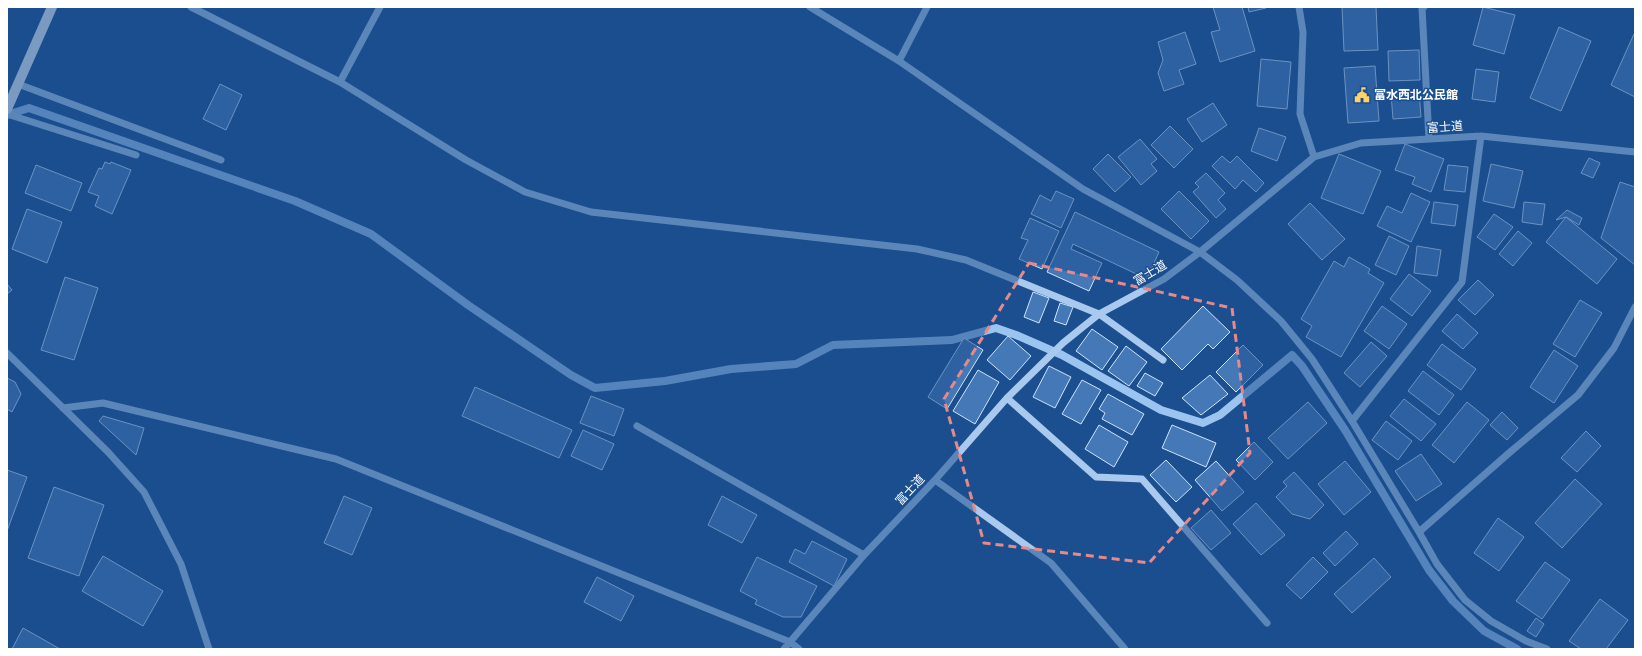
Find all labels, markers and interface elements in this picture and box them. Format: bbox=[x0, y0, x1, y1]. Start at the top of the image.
public building icon: 富水西北公民館 bbox=[1353, 86, 1371, 104]
place label: 富水西北公民館 bbox=[1374, 88, 1458, 102]
street label: 富士道 bbox=[1427, 119, 1463, 135]
street label: 富士道 bbox=[1131, 258, 1169, 288]
street label: 富士道 bbox=[893, 472, 927, 508]

